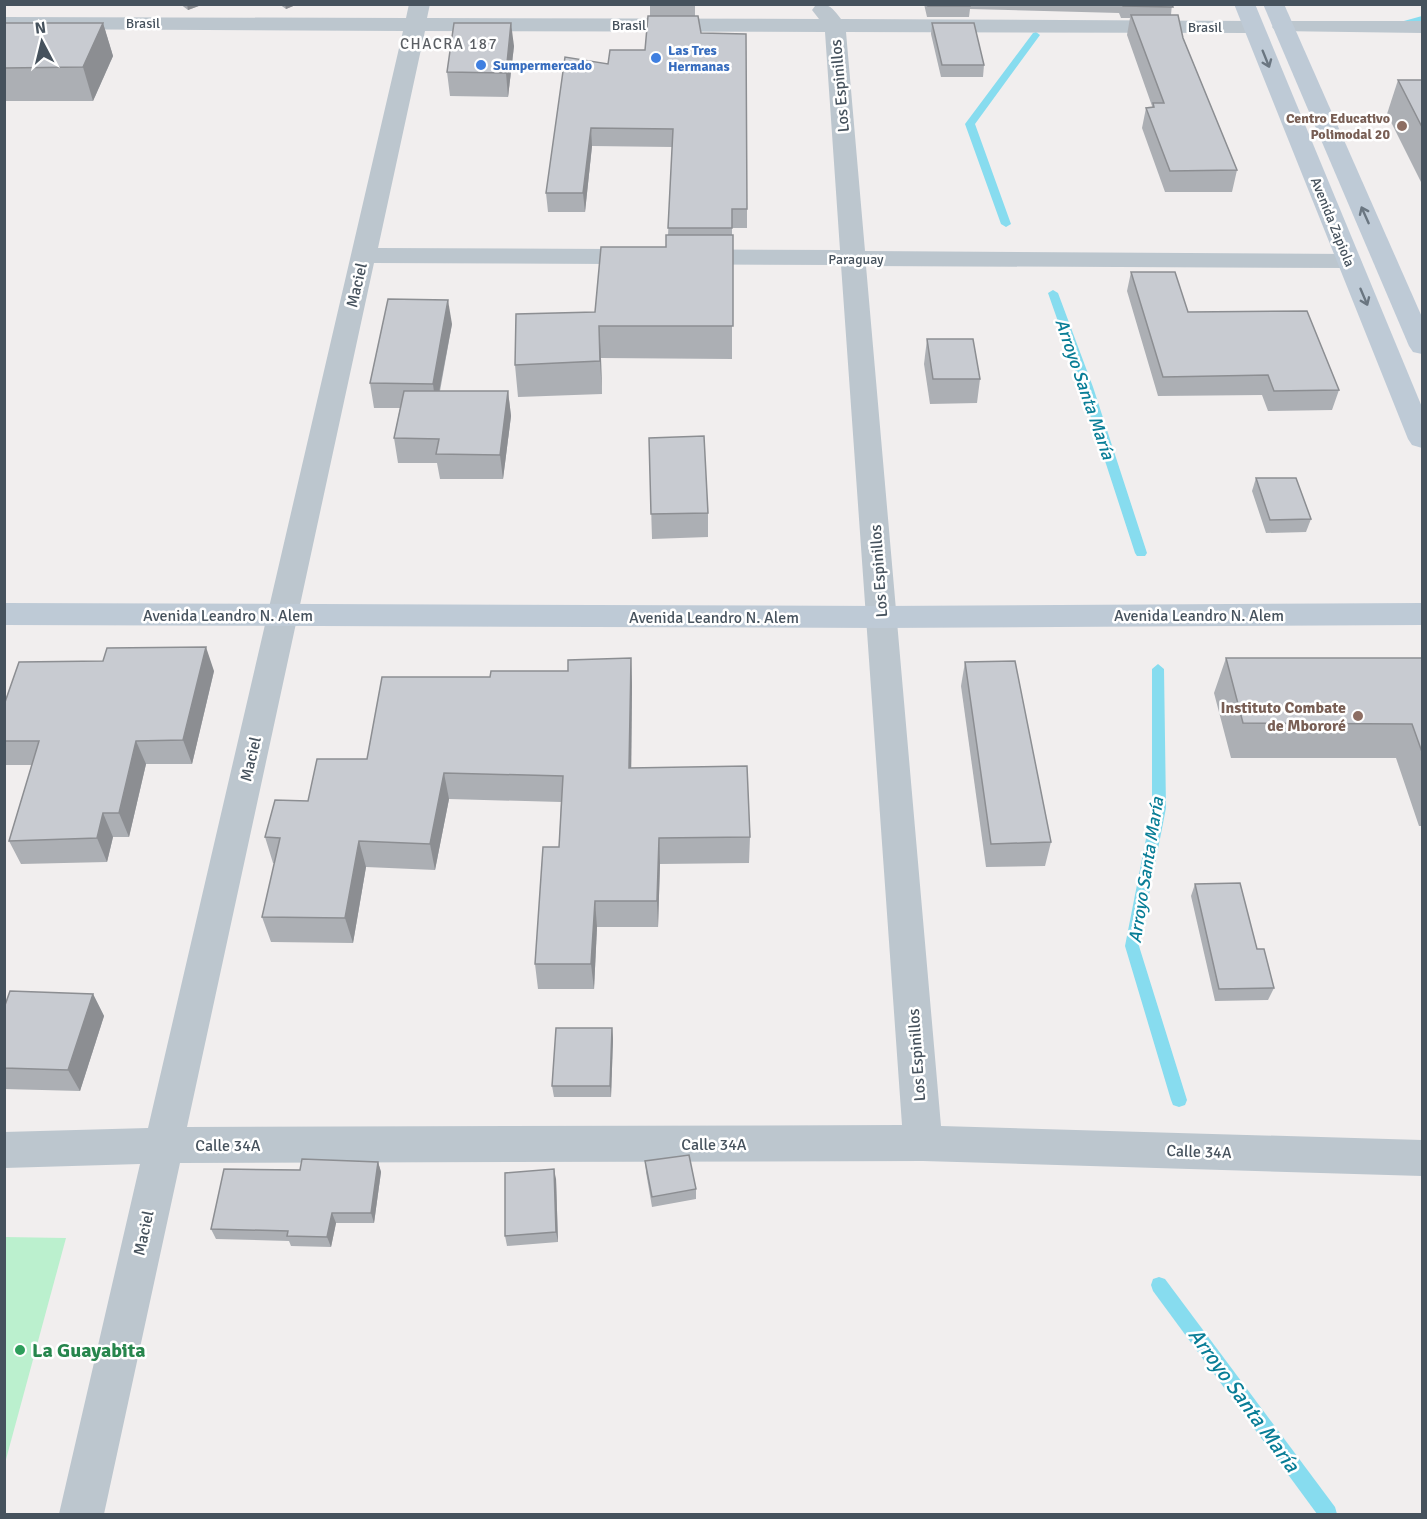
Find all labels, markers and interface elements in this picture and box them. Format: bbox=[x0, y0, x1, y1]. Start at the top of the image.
north arrow bbox=[12, 12, 72, 72]
street label: Brasil bbox=[126, 15, 160, 32]
street label: Brasil bbox=[612, 17, 646, 34]
text: N bbox=[34, 18, 47, 39]
street label: Brasil bbox=[1188, 19, 1222, 36]
district label: CHACRA 187 bbox=[400, 35, 498, 53]
street label: Los Espinillos bbox=[826, 39, 854, 133]
place label: Las Tres Hermanas bbox=[668, 42, 730, 75]
one-way arrow bbox=[1261, 49, 1272, 67]
marker: Las Tres Hermanas bbox=[649, 51, 663, 65]
place label: Sumpermercado bbox=[493, 57, 592, 74]
marker: Sumpermercado bbox=[474, 58, 488, 72]
place label: Centro Educativo Polimodal 20 bbox=[1286, 110, 1390, 143]
marker: Centro Educativo Polimodal 20 bbox=[1395, 119, 1409, 133]
street label: Avenida Zapiola bbox=[1307, 175, 1358, 269]
one-way arrow bbox=[1359, 207, 1371, 225]
street label: Paraguay bbox=[828, 251, 884, 268]
street label: Maciel bbox=[342, 260, 372, 310]
one-way arrow bbox=[1359, 288, 1370, 306]
water label: Arroyo Santa María bbox=[1051, 316, 1120, 463]
street label: Los Espinillos bbox=[866, 524, 892, 618]
street label: Avenida Leandro N. Alem bbox=[143, 606, 313, 626]
street label: Avenida Leandro N. Alem bbox=[1114, 606, 1284, 626]
street label: Avenida Leandro N. Alem bbox=[629, 608, 799, 628]
place label: Instituto Combate de Mbororé bbox=[1220, 698, 1346, 736]
marker: Instituto Combate de Mbororé bbox=[1351, 709, 1365, 723]
street label: Maciel bbox=[236, 734, 266, 784]
water label: Arroyo Santa María bbox=[1124, 795, 1169, 945]
street label: Los Espinillos bbox=[904, 1008, 930, 1102]
street label: Calle 34A bbox=[681, 1135, 747, 1155]
street label: Calle 34A bbox=[195, 1136, 261, 1156]
street label: Calle 34A bbox=[1166, 1141, 1232, 1163]
street label: Maciel bbox=[129, 1208, 159, 1258]
water label: Arroyo Santa María bbox=[1183, 1323, 1306, 1478]
place label: La Guayabita bbox=[32, 1338, 145, 1363]
marker: La Guayabita bbox=[13, 1343, 27, 1357]

